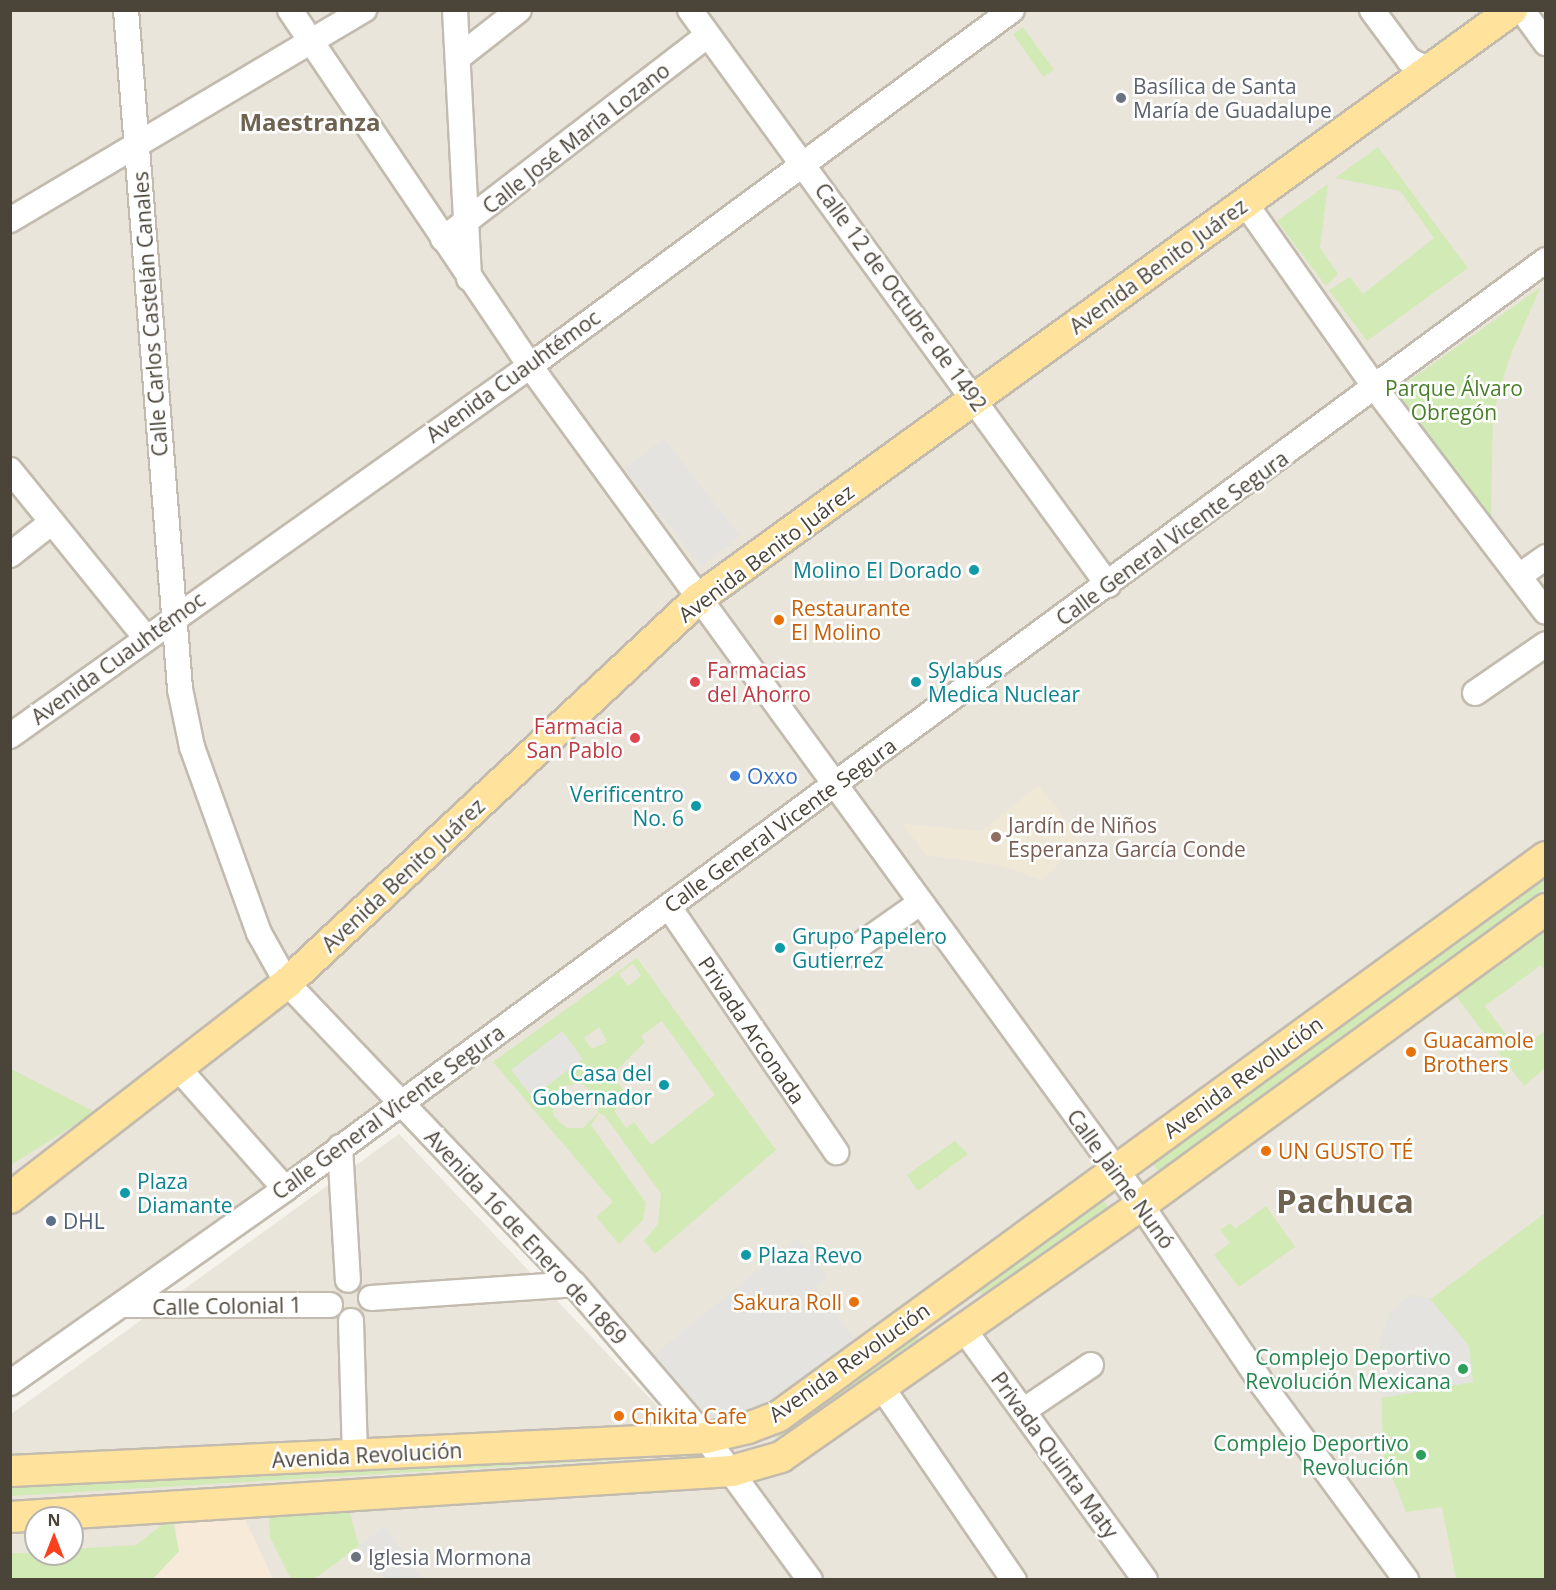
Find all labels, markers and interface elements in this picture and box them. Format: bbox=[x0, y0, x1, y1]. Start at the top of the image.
street label: Calle José María Lozano bbox=[477, 57, 675, 219]
place label: Basílica de Santa María de Guadalupe bbox=[1133, 73, 1332, 123]
marker: Basílica de Santa María de Guadalupe bbox=[1114, 91, 1128, 105]
district label: Maestranza bbox=[239, 108, 381, 136]
street label: Calle Carlos Castelán Canales bbox=[127, 171, 173, 457]
street label: Calle 12 de Octubre de 1492 bbox=[810, 178, 992, 416]
street label: Avenida Benito Juárez bbox=[1064, 193, 1252, 339]
street label: Avenida Cuauhtémoc bbox=[421, 304, 605, 448]
park label: Parque Álvaro Obregón bbox=[1385, 375, 1523, 425]
street label: Calle General Vicente Segura bbox=[1051, 445, 1293, 631]
street label: Avenida Benito Juárez bbox=[673, 479, 859, 627]
place label: Molino El Dorado bbox=[793, 557, 962, 583]
marker: Molino El Dorado bbox=[967, 563, 981, 577]
street label: Avenida Cuauhtémoc bbox=[26, 586, 210, 730]
place label: Restaurante El Molino bbox=[791, 595, 910, 645]
marker: Restaurante El Molino bbox=[772, 613, 786, 627]
place label: Farmacias del Ahorro bbox=[707, 657, 811, 707]
place label: Sylabus Medica Nuclear bbox=[928, 657, 1080, 707]
marker: Farmacias del Ahorro bbox=[688, 675, 702, 689]
marker: Sylabus Medica Nuclear bbox=[909, 675, 923, 689]
place label: Farmacia San Pablo bbox=[526, 713, 623, 763]
marker: Farmacia San Pablo bbox=[628, 731, 642, 745]
street label: Calle General Vicente Segura bbox=[659, 732, 901, 918]
place label: Oxxo bbox=[747, 763, 798, 789]
marker: Oxxo bbox=[728, 769, 742, 783]
place label: Verificentro No. 6 bbox=[570, 781, 684, 831]
street label: Avenida Benito Juárez bbox=[316, 793, 490, 957]
marker: Verificentro No. 6 bbox=[689, 799, 703, 813]
place label: Jardín de Niños Esperanza García Conde bbox=[1008, 812, 1246, 862]
marker: Jardín de Niños Esperanza García Conde bbox=[989, 830, 1003, 844]
place label: Grupo Papelero Gutierrez bbox=[792, 923, 947, 973]
marker: Grupo Papelero Gutierrez bbox=[773, 941, 787, 955]
street label: Privada Arconada bbox=[693, 952, 811, 1108]
street label: Avenida Revolución bbox=[1158, 1011, 1328, 1143]
street label: Calle General Vicente Segura bbox=[267, 1019, 509, 1205]
place label: Guacamole Brothers bbox=[1423, 1027, 1534, 1077]
marker: Guacamole Brothers bbox=[1404, 1045, 1418, 1059]
place label: Casa del Gobernador bbox=[532, 1060, 652, 1110]
marker: Casa del Gobernador bbox=[657, 1078, 671, 1092]
street label: Calle Jaime Nunó bbox=[1062, 1104, 1180, 1254]
street label: Avenida 16 de Enero de 1869 bbox=[420, 1124, 632, 1350]
place label: UN GUSTO TÉ bbox=[1278, 1138, 1413, 1164]
marker: UN GUSTO TÉ bbox=[1259, 1144, 1273, 1158]
place label: Plaza Diamante bbox=[137, 1168, 232, 1218]
district label: Pachuca bbox=[1276, 1181, 1414, 1221]
marker: Plaza Diamante bbox=[118, 1186, 132, 1200]
place label: DHL bbox=[63, 1208, 105, 1234]
marker: DHL bbox=[44, 1214, 58, 1228]
place label: Plaza Revo bbox=[758, 1242, 862, 1268]
marker: Plaza Revo bbox=[739, 1248, 753, 1262]
place label: Sakura Roll bbox=[733, 1289, 842, 1315]
street label: Calle Colonial 1 bbox=[152, 1292, 302, 1320]
marker: Sakura Roll bbox=[847, 1295, 861, 1309]
street label: Avenida Revolución bbox=[764, 1297, 934, 1427]
place label: Complejo Deportivo Revolución Mexicana bbox=[1245, 1344, 1451, 1394]
marker: Complejo Deportivo Revolución Mexicana bbox=[1456, 1362, 1470, 1376]
street label: Privada Quinta Maty bbox=[986, 1367, 1124, 1543]
place label: Chikita Cafe bbox=[631, 1403, 747, 1429]
marker: Chikita Cafe bbox=[612, 1409, 626, 1423]
place label: Complejo Deportivo Revolución bbox=[1213, 1430, 1409, 1480]
street label: Avenida Revolución bbox=[271, 1437, 463, 1473]
marker: Complejo Deportivo Revolución bbox=[1414, 1448, 1428, 1462]
north arrow bbox=[24, 1506, 84, 1566]
text: N bbox=[47, 1509, 61, 1531]
place label: Iglesia Mormona bbox=[368, 1544, 532, 1570]
marker: Iglesia Mormona bbox=[349, 1550, 363, 1564]

